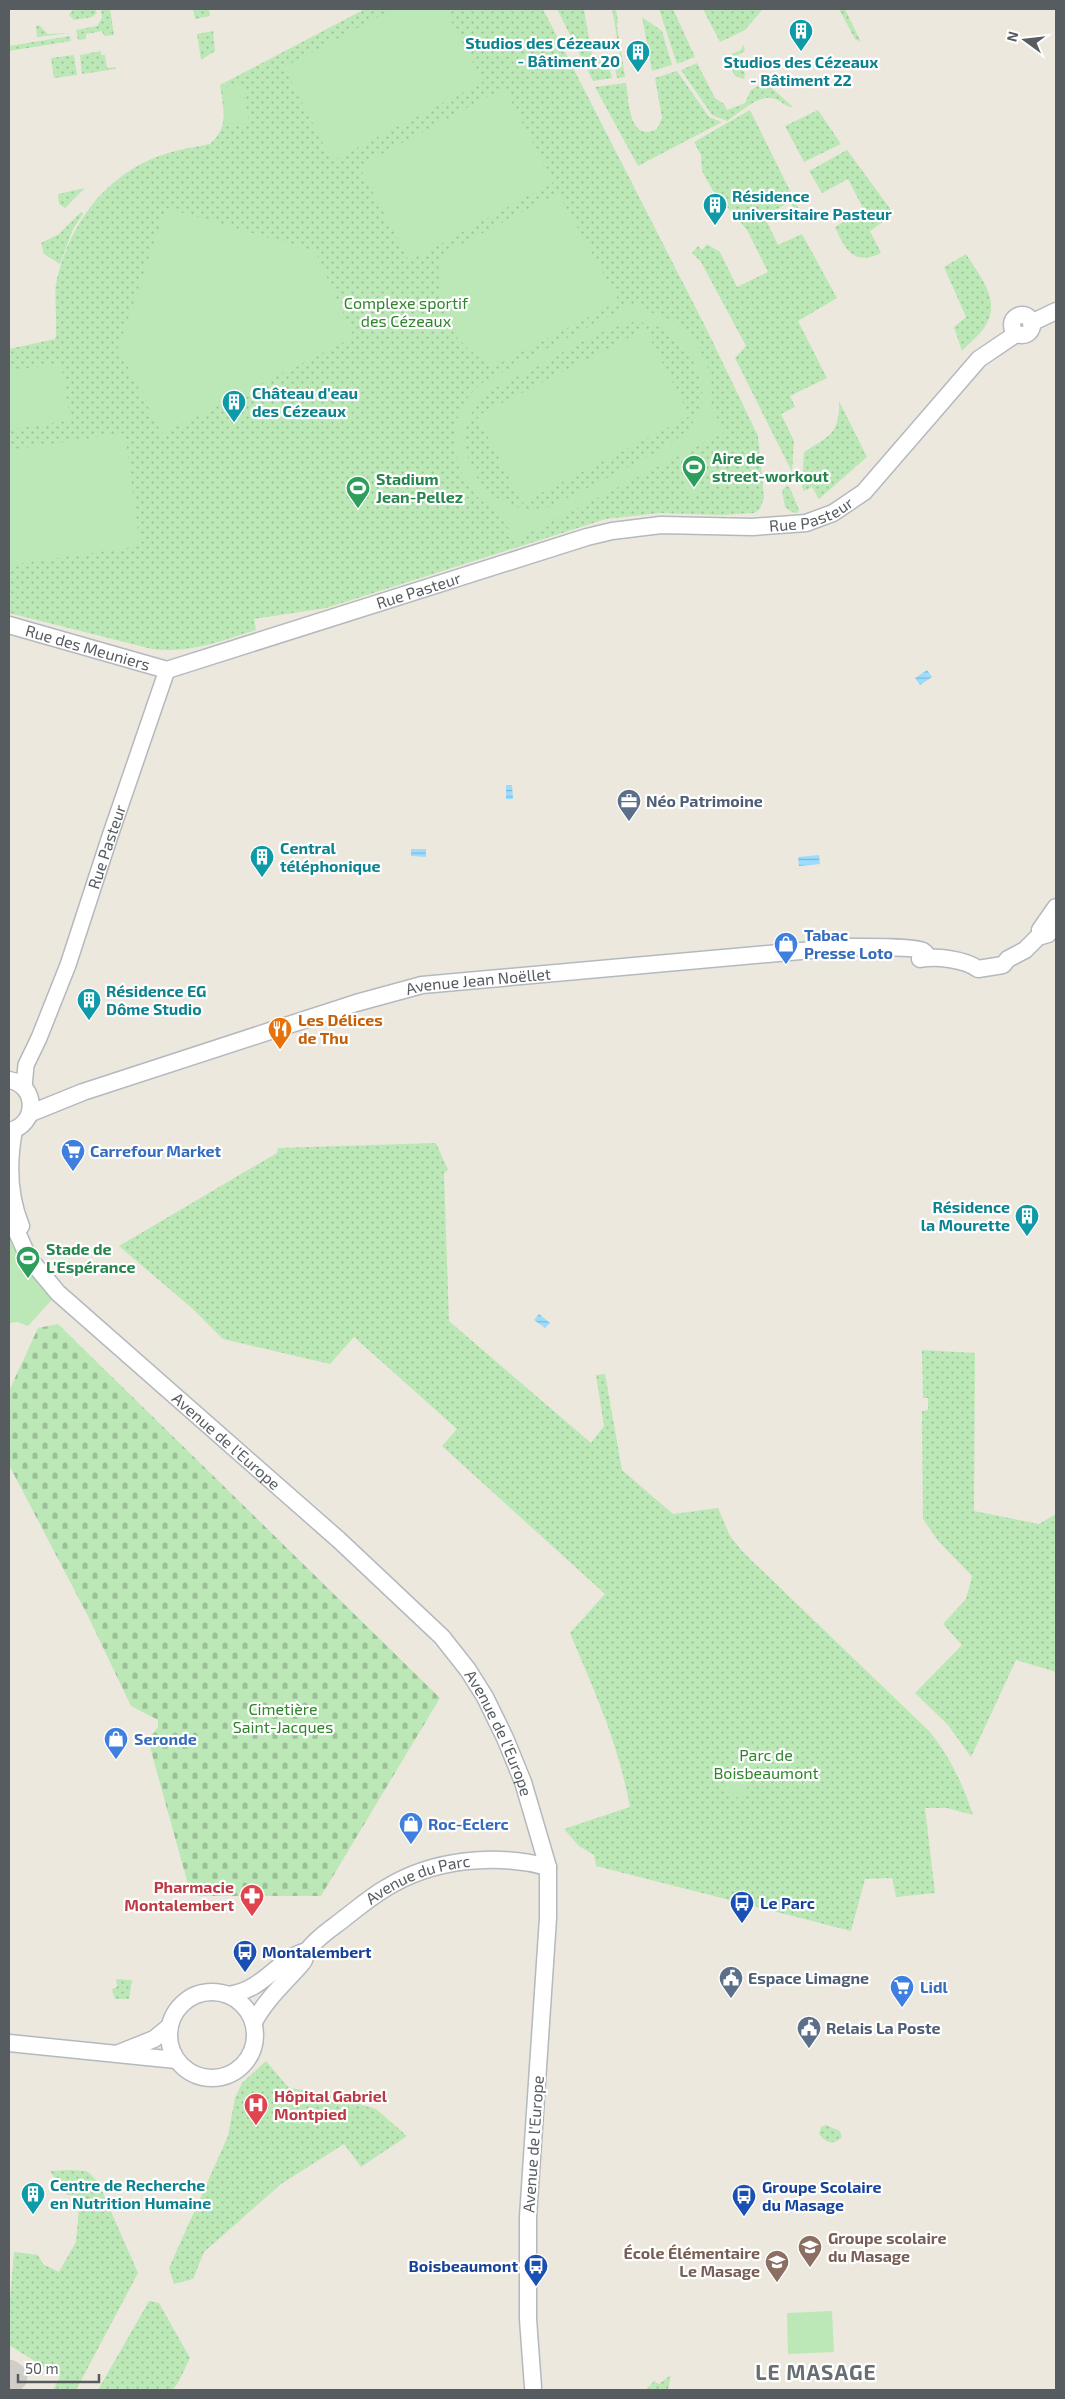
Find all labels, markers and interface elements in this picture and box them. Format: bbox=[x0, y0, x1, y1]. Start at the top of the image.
north arrow bbox=[1000, 15, 1050, 65]
building icon: Studios des Cézeaux - Bâtiment 22 bbox=[788, 18, 814, 52]
text: N bbox=[1002, 29, 1021, 44]
place label: Studios des Cézeaux - Bâtiment 20 bbox=[465, 33, 620, 70]
building icon: Studios des Cézeaux - Bâtiment 20 bbox=[625, 39, 651, 73]
place label: Studios des Cézeaux - Bâtiment 22 bbox=[724, 52, 878, 89]
place label: Résidence universitaire Pasteur bbox=[732, 186, 892, 223]
building icon: Résidence universitaire Pasteur bbox=[702, 192, 728, 226]
park label: Complexe sportif des Cézeaux bbox=[344, 293, 469, 330]
place label: Château d'eau des Cézeaux bbox=[252, 383, 358, 420]
building icon: Château d'eau des Cézeaux bbox=[221, 389, 247, 423]
place label: Aire de street-workout bbox=[712, 448, 829, 485]
sports icon: Aire de street-workout bbox=[681, 454, 707, 488]
place label: Stadium Jean-Pellez bbox=[376, 469, 463, 506]
sports icon: Stadium Jean-Pellez bbox=[345, 475, 371, 509]
street label: Rue Pasteur bbox=[768, 492, 857, 535]
street label: Rue Pasteur bbox=[374, 567, 464, 612]
street label: Rue des Meuniers bbox=[23, 620, 153, 674]
office icon: Néo Patrimoine bbox=[616, 788, 642, 822]
place label: Néo Patrimoine bbox=[646, 791, 763, 810]
street label: Rue Pasteur bbox=[83, 801, 129, 891]
place label: Central téléphonique bbox=[280, 838, 381, 875]
building icon: Central téléphonique bbox=[249, 844, 275, 878]
place label: Tabac Presse Loto bbox=[804, 925, 893, 962]
shop icon: Tabac Presse Loto bbox=[773, 931, 799, 965]
street label: Avenue Jean Noëllet bbox=[403, 963, 552, 998]
place label: Résidence EG Dôme Studio bbox=[106, 981, 206, 1018]
building icon: Résidence EG Dôme Studio bbox=[76, 987, 102, 1021]
place label: Les Délices de Thu bbox=[298, 1010, 383, 1047]
restaurant icon: Les Délices de Thu bbox=[267, 1016, 293, 1050]
supermarket icon: Carrefour Market bbox=[60, 1138, 86, 1172]
place label: Carrefour Market bbox=[90, 1141, 222, 1160]
place label: Résidence la Mourette bbox=[921, 1197, 1010, 1234]
building icon: Résidence la Mourette bbox=[1014, 1203, 1040, 1237]
place label: Stade de L'Espérance bbox=[46, 1239, 135, 1276]
sports icon: Stade de L'Espérance bbox=[15, 1245, 41, 1279]
street label: Avenue de l'Europe bbox=[169, 1388, 285, 1493]
street label: Avenue de l'Europe bbox=[461, 1666, 537, 1798]
park label: Cimetière Saint-Jacques bbox=[233, 1699, 333, 1736]
shop icon: Seronde bbox=[103, 1726, 129, 1760]
place label: Seronde bbox=[134, 1729, 197, 1748]
park label: Parc de Boisbeaumont bbox=[713, 1745, 819, 1782]
shop icon: Roc-Eclerc bbox=[398, 1811, 424, 1845]
place label: Roc-Eclerc bbox=[428, 1814, 509, 1833]
street label: Avenue du Parc bbox=[362, 1851, 471, 1908]
place label: Pharmacie Montalembert bbox=[124, 1877, 234, 1914]
pharmacy icon: Pharmacie Montalembert bbox=[239, 1883, 265, 1917]
bus stop icon: Le Parc bbox=[729, 1890, 755, 1924]
place label: Le Parc bbox=[760, 1893, 815, 1912]
bus stop icon: Montalembert bbox=[232, 1939, 258, 1973]
place label: Montalembert bbox=[262, 1942, 372, 1961]
public building icon: Espace Limagne bbox=[718, 1965, 744, 1999]
place label: Espace Limagne bbox=[748, 1968, 869, 1987]
supermarket icon: Lidl bbox=[889, 1974, 915, 2008]
place label: Lidl bbox=[920, 1977, 949, 1996]
public building icon: Relais La Poste bbox=[796, 2015, 822, 2049]
place label: Relais La Poste bbox=[826, 2018, 941, 2037]
street label: Avenue de l'Europe bbox=[518, 2075, 547, 2213]
place label: Hôpital Gabriel Montpied bbox=[274, 2086, 388, 2123]
hospital icon: Hôpital Gabriel Montpied bbox=[243, 2092, 269, 2126]
place label: Centre de Recherche en Nutrition Humaine bbox=[50, 2175, 211, 2212]
place label: Groupe Scolaire du Masage bbox=[762, 2177, 881, 2214]
building icon: Centre de Recherche en Nutrition Humaine bbox=[20, 2181, 46, 2215]
bus stop icon: Groupe Scolaire du Masage bbox=[731, 2183, 757, 2217]
place label: Groupe scolaire du Masage bbox=[828, 2228, 947, 2265]
school or university icon: Groupe scolaire du Masage bbox=[797, 2234, 823, 2268]
place label: École Élémentaire Le Masage bbox=[624, 2243, 760, 2280]
school or university icon: École Élémentaire Le Masage bbox=[764, 2249, 790, 2283]
bus stop icon: Boisbeaumont bbox=[523, 2253, 549, 2287]
place label: Boisbeaumont bbox=[409, 2256, 518, 2275]
scale bar bbox=[18, 2352, 99, 2384]
text: 50 m bbox=[25, 2359, 59, 2377]
district label: LE MASAGE bbox=[755, 2359, 877, 2384]

